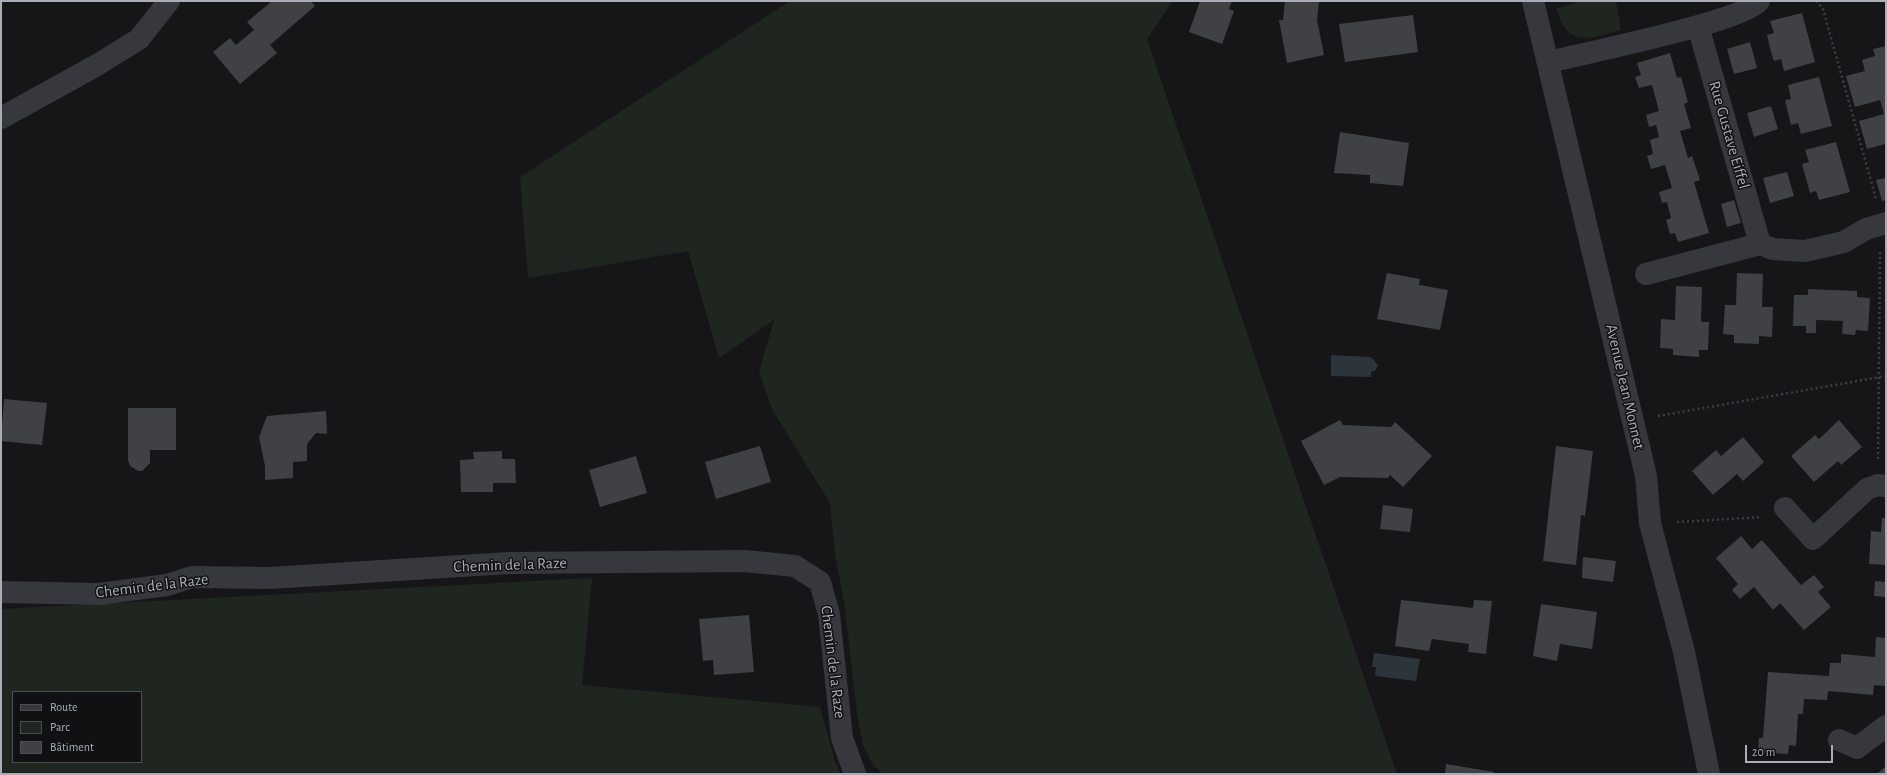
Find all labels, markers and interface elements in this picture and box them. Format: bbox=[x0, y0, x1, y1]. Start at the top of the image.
street label: Rue Gustave Eiffel bbox=[1704, 79, 1754, 191]
street label: Avenue Jean Monnet bbox=[1601, 322, 1649, 452]
street label: Chemin de la Raze bbox=[453, 553, 567, 577]
street label: Chemin de la Raze bbox=[94, 570, 210, 602]
street label: Chemin de la Raze bbox=[817, 604, 849, 720]
legend bbox=[12, 691, 142, 763]
text: Route bbox=[50, 701, 77, 713]
text: Parc bbox=[50, 721, 70, 733]
scale bar bbox=[1747, 737, 1835, 763]
text: Bâtiment bbox=[50, 741, 94, 753]
text: 20 m bbox=[1752, 746, 1775, 758]

